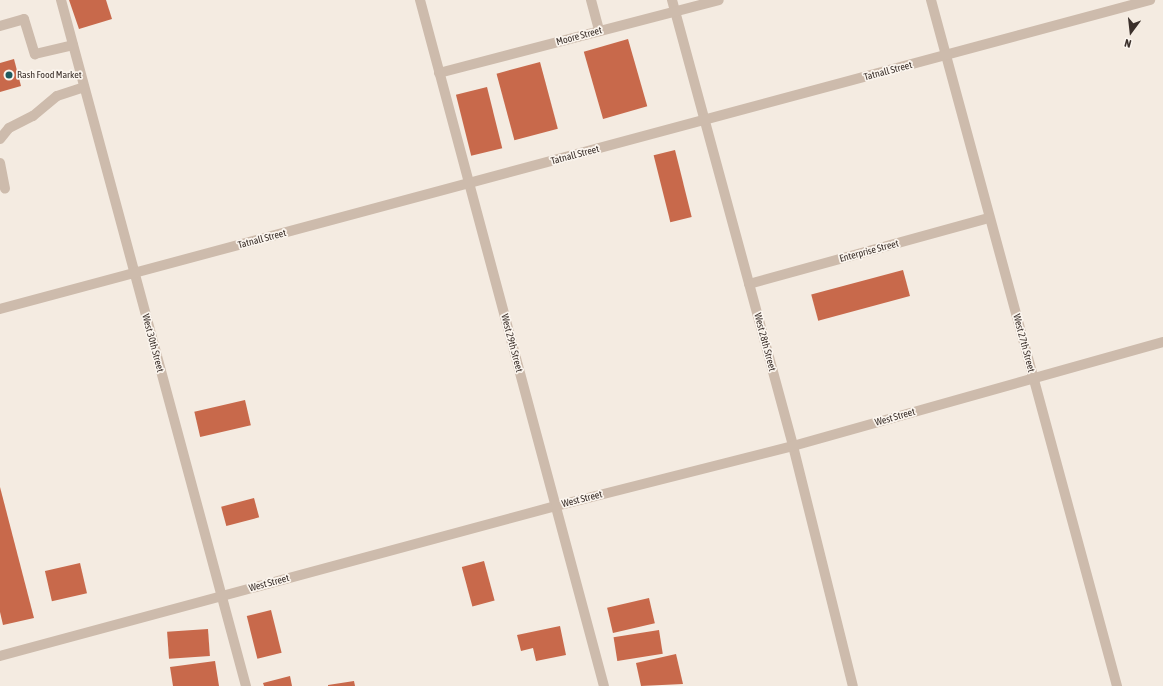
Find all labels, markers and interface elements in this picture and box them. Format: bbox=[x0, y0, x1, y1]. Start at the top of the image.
north arrow bbox=[1111, 12, 1151, 52]
street label: Moore Street bbox=[555, 24, 603, 48]
text: N bbox=[1123, 37, 1133, 50]
street label: Tatnall Street bbox=[863, 59, 913, 83]
place label: Rash Food Market bbox=[17, 69, 82, 81]
marker: Rash Food Market bbox=[4, 70, 14, 80]
street label: Tatnall Street bbox=[550, 143, 600, 167]
street label: Tatnall Street bbox=[237, 227, 287, 251]
street label: Enterprise Street bbox=[838, 237, 900, 265]
street label: West 28th Street bbox=[751, 312, 779, 372]
street label: West 30th Street bbox=[139, 313, 167, 373]
street label: West 29th Street bbox=[498, 313, 526, 373]
street label: West 27th Street bbox=[1010, 313, 1038, 373]
street label: West Street bbox=[874, 406, 916, 428]
street label: West Street bbox=[561, 488, 603, 510]
street label: West Street bbox=[248, 572, 290, 594]

